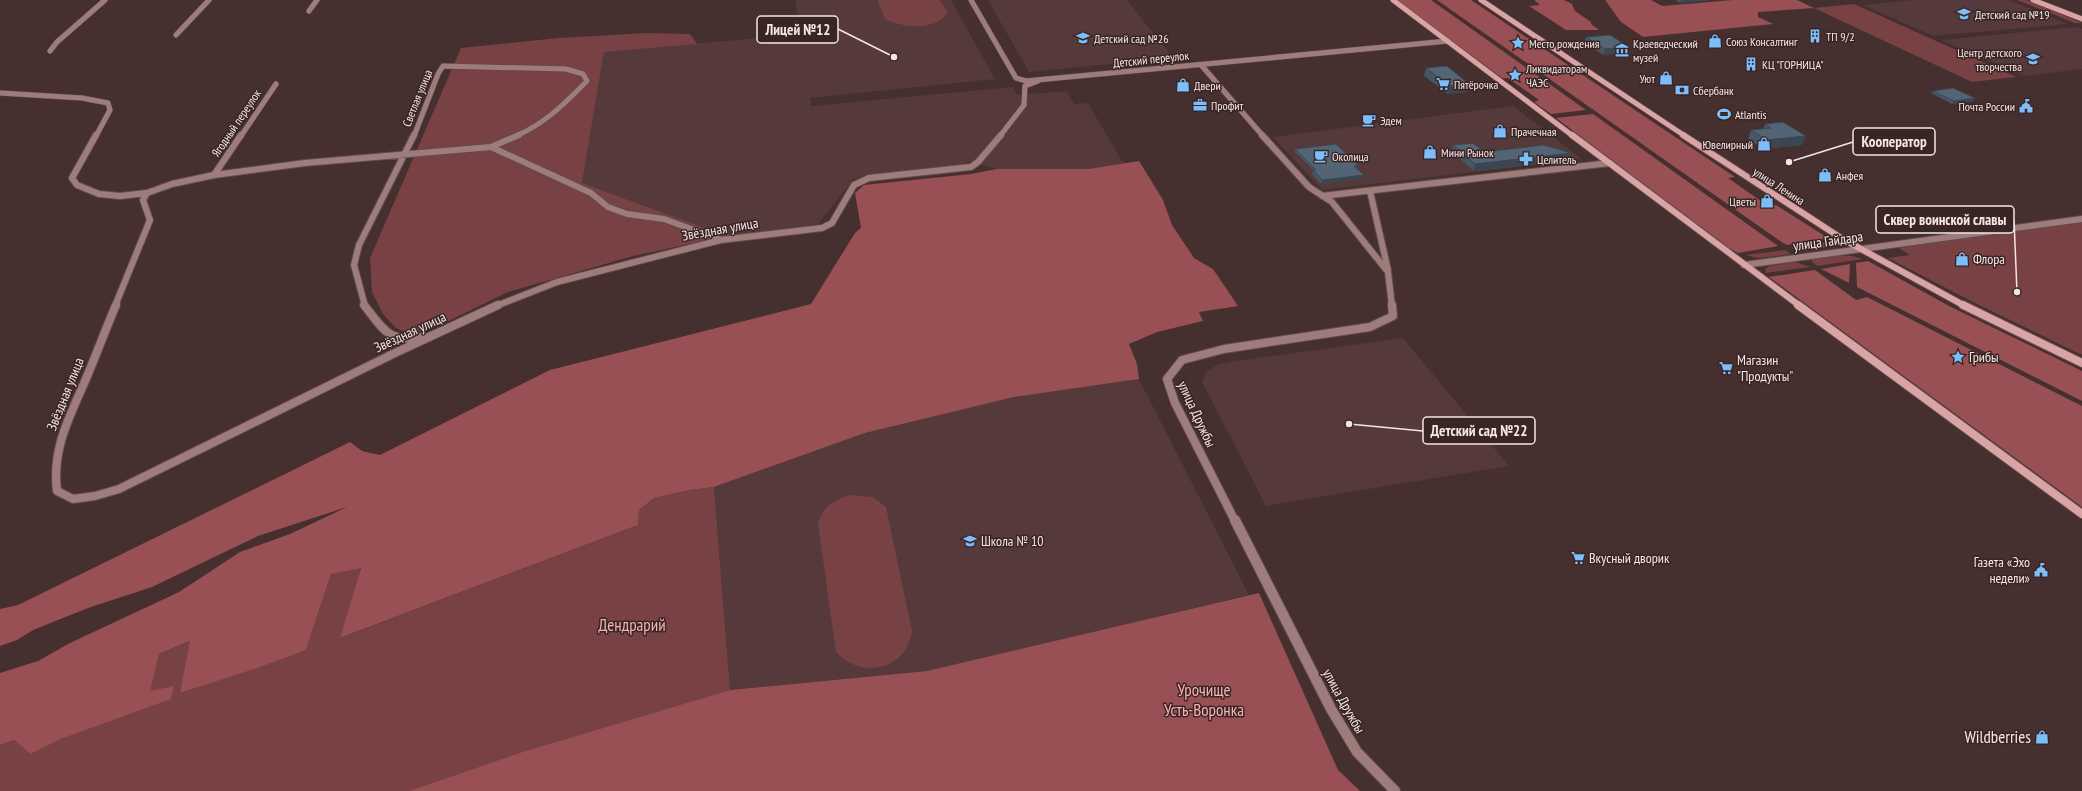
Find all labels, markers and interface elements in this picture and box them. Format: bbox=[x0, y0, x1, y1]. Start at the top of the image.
school or university icon: Детский сад №19 bbox=[1956, 6, 1972, 22]
place label: Детский сад №19 bbox=[1975, 7, 2050, 22]
callout: Лицей №12 bbox=[757, 16, 838, 43]
text: Лицей №12 bbox=[765, 20, 830, 39]
building icon: ТП 9/2 bbox=[1807, 28, 1823, 44]
place label: ТП 9/2 bbox=[1826, 29, 1855, 44]
school or university icon: Детский сад №26 bbox=[1075, 30, 1091, 46]
place label: Детский сад №26 bbox=[1094, 31, 1169, 46]
shop icon: Союз Консалтинг bbox=[1707, 33, 1723, 49]
place label: Союз Консалтинг bbox=[1726, 34, 1798, 49]
place icon: Место рождения bbox=[1510, 35, 1526, 51]
place label: Место рождения bbox=[1529, 36, 1600, 51]
place label: Краеведческий музей bbox=[1633, 36, 1698, 65]
museum icon: Краеведческий музей bbox=[1614, 42, 1630, 58]
place label: Центр детского творчества bbox=[1957, 45, 2022, 74]
street label: Детский переулок bbox=[1112, 48, 1190, 70]
school or university icon: Центр детского творчества bbox=[2025, 51, 2041, 67]
building icon: КЦ "ГОРНИЦА" bbox=[1743, 56, 1759, 72]
place label: КЦ "ГОРНИЦА" bbox=[1762, 57, 1824, 72]
place label: Ликвидаторам ЧАЭС bbox=[1525, 61, 1587, 90]
street label: Светлая улица bbox=[399, 67, 435, 129]
place icon: Ликвидаторам ЧАЭС bbox=[1507, 67, 1523, 83]
shop icon: Уют bbox=[1658, 70, 1674, 86]
place label: Уют bbox=[1639, 71, 1655, 86]
supermarket icon: Пятёрочка bbox=[1435, 76, 1451, 92]
shop icon: Двери bbox=[1175, 77, 1191, 93]
place label: Пятёрочка bbox=[1454, 77, 1498, 92]
place label: Двери bbox=[1194, 78, 1221, 93]
bank icon: Сбербанк bbox=[1674, 82, 1690, 98]
place label: Сбербанк bbox=[1693, 83, 1734, 98]
street label: Ягодный переулок bbox=[208, 86, 264, 160]
office icon: Профит bbox=[1192, 97, 1208, 113]
place label: Профит bbox=[1211, 98, 1244, 113]
public building icon: Почта России bbox=[2018, 98, 2034, 114]
place label: Почта России bbox=[1958, 99, 2015, 114]
sports icon: Atlantis bbox=[1716, 106, 1732, 122]
place label: Atlantis bbox=[1735, 107, 1767, 122]
cafe icon: Эдем bbox=[1361, 112, 1377, 128]
place label: Эдем bbox=[1380, 113, 1402, 128]
shop icon: Прачечная bbox=[1492, 123, 1508, 139]
place label: Прачечная bbox=[1511, 124, 1557, 139]
callout: Кооператор bbox=[1853, 128, 1935, 155]
text: Кооператор bbox=[1861, 132, 1927, 151]
shop icon: Ювелирный bbox=[1756, 136, 1772, 152]
place label: Ювелирный bbox=[1702, 137, 1753, 152]
shop icon: Мини Рынок bbox=[1422, 144, 1438, 160]
place label: Мини Рынок bbox=[1441, 145, 1494, 160]
cafe icon: Околица bbox=[1313, 148, 1329, 164]
place label: Околица bbox=[1332, 149, 1369, 164]
pharmacy icon: Целитель bbox=[1518, 151, 1534, 167]
place label: Целитель bbox=[1537, 152, 1577, 167]
street label: улица Ленина bbox=[1750, 164, 1808, 208]
shop icon: Анфея bbox=[1817, 167, 1833, 183]
place label: Анфея bbox=[1836, 168, 1863, 183]
shop icon: Цветы bbox=[1759, 193, 1775, 209]
place label: Цветы bbox=[1729, 194, 1756, 209]
callout: Сквер воинской славы bbox=[1876, 206, 2014, 233]
text: Сквер воинской славы bbox=[1884, 210, 2007, 229]
street label: Звёздная улица bbox=[680, 213, 760, 245]
street label: улица Гайдара bbox=[1792, 227, 1864, 255]
place label: Флора bbox=[1973, 250, 2005, 268]
shop icon: Флора bbox=[1954, 251, 1970, 267]
street label: Звёздная улица bbox=[371, 308, 449, 356]
place label: Грибы bbox=[1969, 348, 1999, 366]
place icon: Грибы bbox=[1950, 349, 1966, 365]
place label: Магазин "Продукты" bbox=[1737, 351, 1793, 385]
street label: Звёздная улица bbox=[42, 355, 88, 433]
supermarket icon: Магазин "Продукты" bbox=[1718, 360, 1734, 376]
street label: улица Дружбы bbox=[1174, 378, 1220, 450]
callout: Детский сад №22 bbox=[1423, 417, 1535, 444]
text: Детский сад №22 bbox=[1431, 421, 1527, 440]
place label: Школа № 10 bbox=[981, 532, 1044, 550]
school or university icon: Школа № 10 bbox=[962, 533, 978, 549]
place label: Вкусный дворик bbox=[1589, 549, 1670, 567]
supermarket icon: Вкусный дворик bbox=[1570, 550, 1586, 566]
place label: Газета «Эхо недели» bbox=[1974, 553, 2030, 587]
public building icon: Газета «Эхо недели» bbox=[2033, 562, 2049, 578]
park label: Дендрарий bbox=[598, 614, 666, 636]
street label: улица Дружбы bbox=[1319, 665, 1369, 737]
park label: Урочище Усть-Воронка bbox=[1164, 679, 1244, 721]
place label: Wildberries bbox=[1964, 726, 2031, 748]
shop icon: Wildberries bbox=[2034, 729, 2050, 745]

